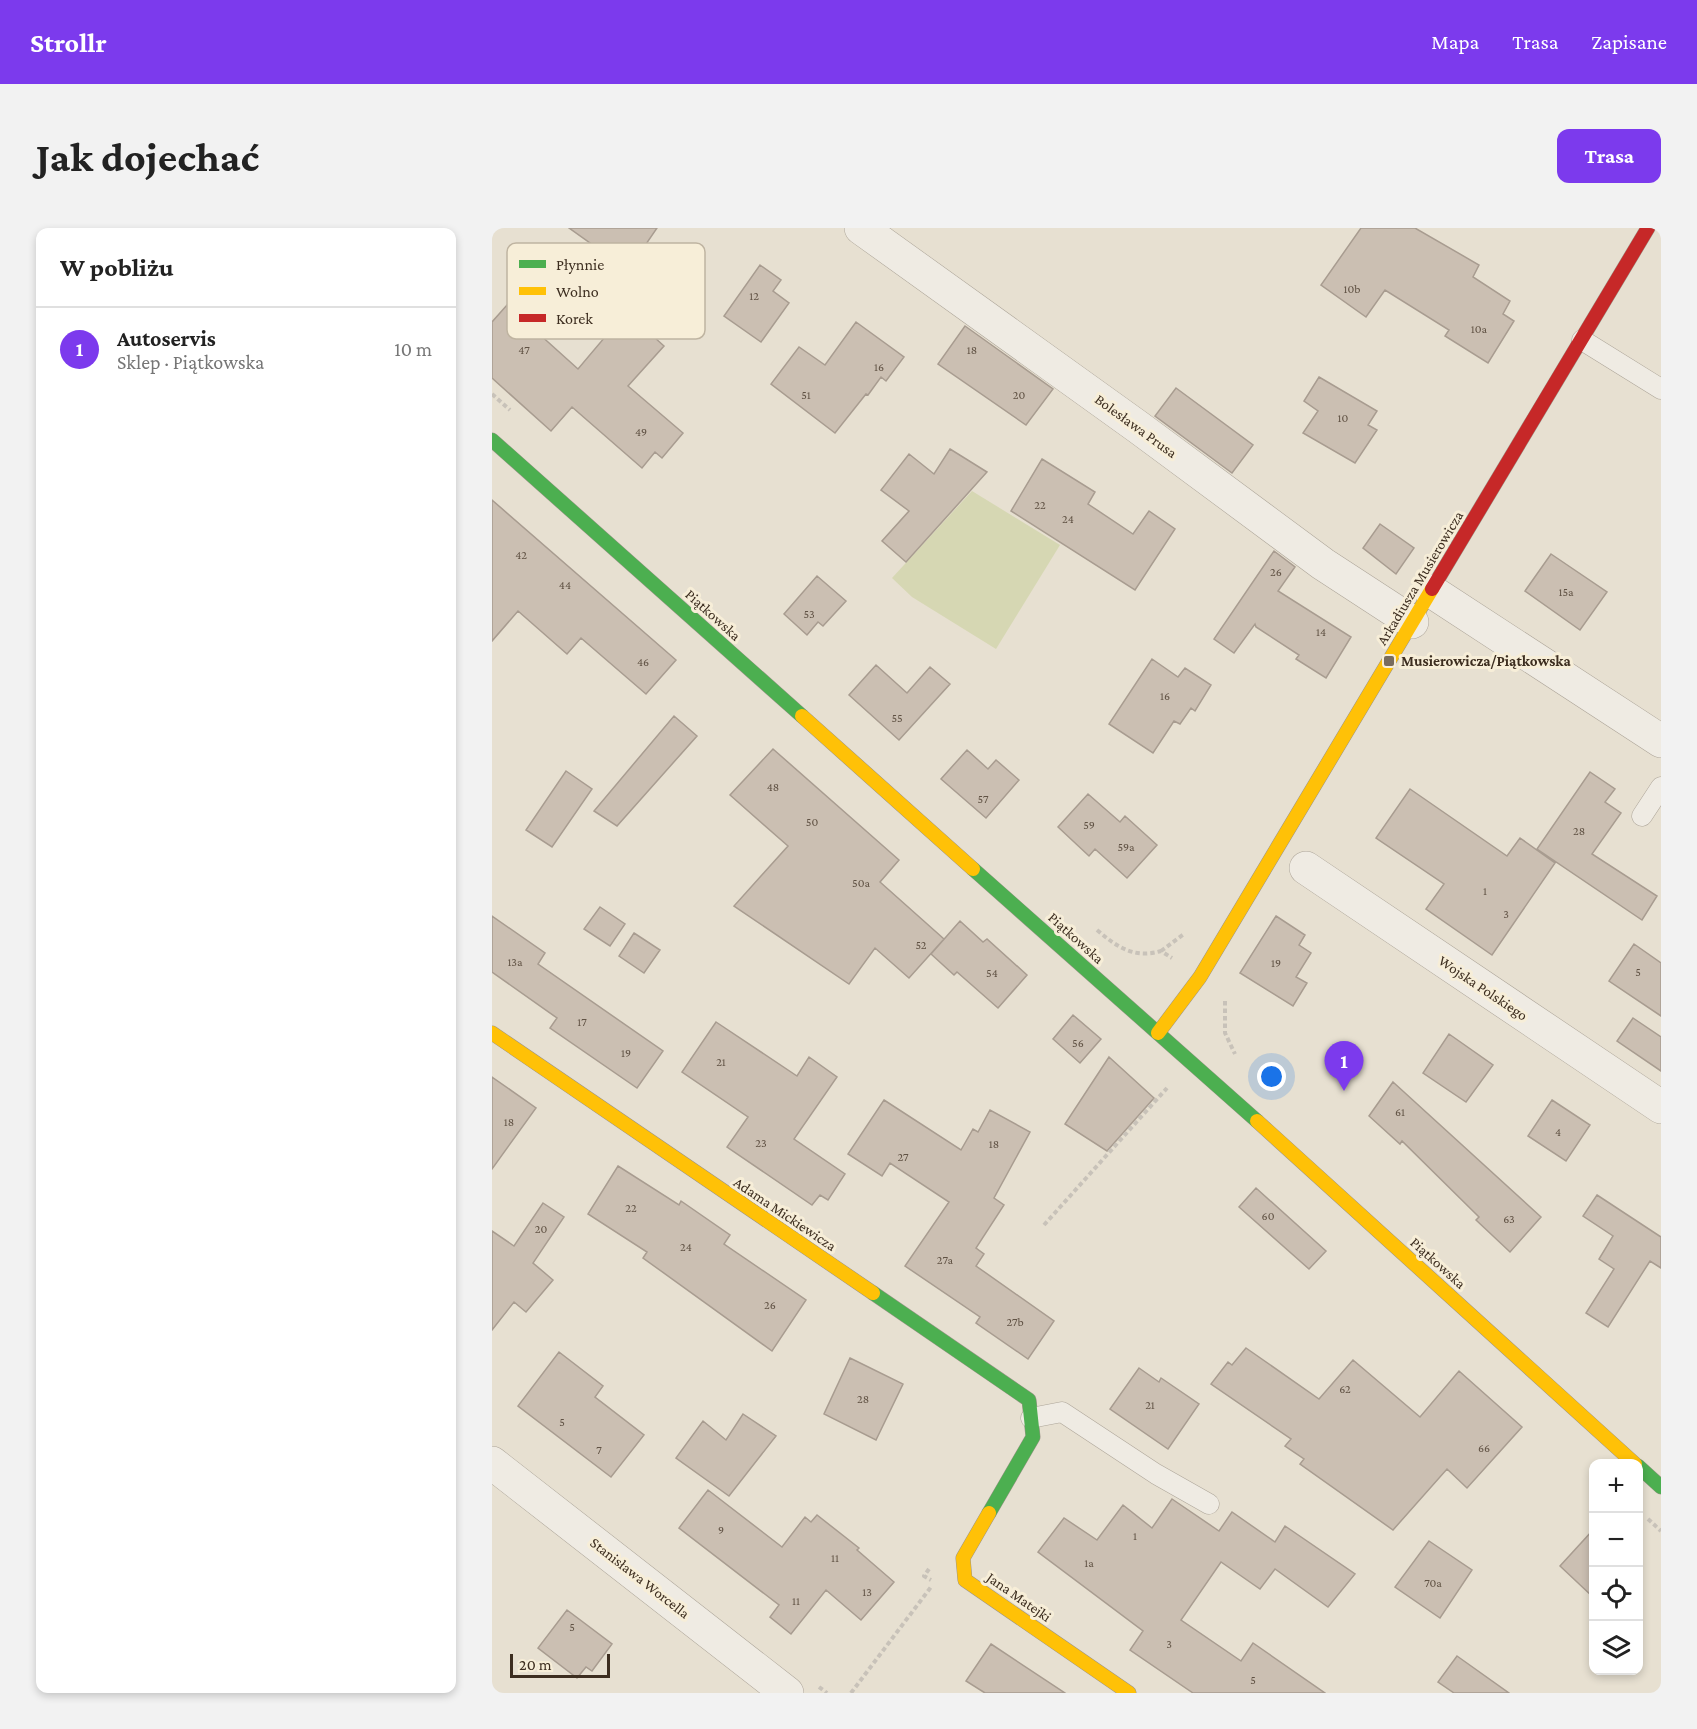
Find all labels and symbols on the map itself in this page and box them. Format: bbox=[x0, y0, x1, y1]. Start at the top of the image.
legend bbox=[507, 243, 705, 339]
text: Płynnie bbox=[556, 256, 604, 274]
house number: 10b bbox=[1344, 282, 1360, 296]
text: Wolno bbox=[556, 283, 599, 300]
house number: 12 bbox=[749, 289, 759, 303]
text: Korek bbox=[556, 310, 593, 327]
house number: 10a bbox=[1471, 322, 1488, 336]
house number: 47 bbox=[518, 343, 530, 357]
house number: 18 bbox=[967, 343, 977, 357]
house number: 16 bbox=[874, 360, 884, 374]
house number: 51 bbox=[801, 388, 811, 402]
house number: 20 bbox=[1013, 388, 1025, 402]
street label: Bolesława Prusa bbox=[1092, 391, 1180, 461]
house number: 10 bbox=[1338, 411, 1349, 425]
house number: 49 bbox=[635, 425, 647, 439]
house number: 22 bbox=[1034, 498, 1046, 512]
street label: Arkadiusza Musierowicza bbox=[1374, 508, 1466, 648]
house number: 24 bbox=[1062, 512, 1074, 526]
house number: 42 bbox=[515, 548, 527, 562]
house number: 26 bbox=[1270, 565, 1282, 579]
house number: 44 bbox=[559, 578, 571, 592]
house number: 15a bbox=[1558, 585, 1574, 599]
street label: Piątkowska bbox=[681, 586, 744, 645]
house number: 53 bbox=[803, 607, 815, 621]
house number: 14 bbox=[1316, 625, 1326, 639]
place label: Musierowicza/Piątkowska bbox=[1401, 653, 1571, 669]
marker: Musierowicza/Piątkowska bbox=[1382, 654, 1396, 668]
house number: 46 bbox=[637, 655, 649, 669]
house number: 16 bbox=[1160, 689, 1170, 703]
house number: 55 bbox=[891, 711, 903, 725]
house number: 48 bbox=[767, 780, 779, 794]
house number: 57 bbox=[978, 792, 989, 806]
house number: 50 bbox=[806, 815, 818, 829]
house number: 59 bbox=[1083, 818, 1095, 832]
house number: 28 bbox=[1573, 824, 1585, 838]
house number: 59a bbox=[1117, 840, 1135, 854]
house number: 50a bbox=[852, 876, 870, 890]
house number: 1 bbox=[1483, 884, 1487, 898]
house number: 3 bbox=[1503, 907, 1509, 921]
street label: Piątkowska bbox=[1044, 909, 1107, 968]
house number: 52 bbox=[915, 938, 927, 952]
street label: Wojska Polskiego bbox=[1435, 952, 1531, 1024]
house number: 13a bbox=[507, 955, 523, 969]
house number: 19 bbox=[1271, 956, 1281, 970]
house number: 5 bbox=[1635, 965, 1641, 979]
house number: 54 bbox=[986, 966, 998, 980]
house number: 17 bbox=[577, 1015, 587, 1029]
house number: 56 bbox=[1072, 1036, 1084, 1050]
pin: 1 bbox=[1324, 1042, 1364, 1091]
house number: 19 bbox=[621, 1046, 631, 1060]
house number: 21 bbox=[716, 1055, 726, 1069]
your location bbox=[1257, 1062, 1286, 1091]
house number: 61 bbox=[1395, 1105, 1405, 1119]
house number: 18 bbox=[504, 1115, 514, 1129]
house number: 4 bbox=[1555, 1125, 1561, 1139]
house number: 23 bbox=[755, 1136, 767, 1150]
house number: 18 bbox=[989, 1137, 999, 1151]
house number: 27 bbox=[897, 1150, 909, 1164]
street label: Adama Mickiewicza bbox=[731, 1174, 839, 1254]
house number: 22 bbox=[625, 1201, 637, 1215]
house number: 60 bbox=[1262, 1209, 1275, 1223]
house number: 63 bbox=[1503, 1212, 1515, 1226]
house number: 20 bbox=[535, 1222, 547, 1236]
street label: Piątkowska bbox=[1406, 1234, 1469, 1293]
house number: 24 bbox=[680, 1240, 692, 1254]
house number: 27a bbox=[937, 1253, 954, 1267]
house number: 26 bbox=[764, 1298, 776, 1312]
house number: 27b bbox=[1006, 1315, 1024, 1329]
house number: 62 bbox=[1339, 1382, 1351, 1396]
house number: 28 bbox=[857, 1392, 869, 1406]
house number: 21 bbox=[1145, 1398, 1155, 1412]
house number: 5 bbox=[559, 1415, 565, 1429]
house number: 66 bbox=[1478, 1441, 1490, 1455]
house number: 7 bbox=[596, 1443, 602, 1457]
house number: 9 bbox=[718, 1523, 724, 1537]
house number: 1 bbox=[1133, 1529, 1137, 1543]
street label: Stanisława Worcella bbox=[587, 1534, 693, 1622]
house number: 11 bbox=[831, 1551, 839, 1565]
house number: 1a bbox=[1084, 1556, 1094, 1570]
street label: Jana Matejki bbox=[982, 1568, 1054, 1626]
house number: 70a bbox=[1424, 1576, 1442, 1590]
house number: 13 bbox=[862, 1585, 872, 1599]
house number: 11 bbox=[792, 1594, 800, 1608]
house number: 5 bbox=[569, 1620, 575, 1634]
house number: 3 bbox=[1166, 1637, 1172, 1651]
scale bar bbox=[510, 1651, 610, 1678]
house number: 5 bbox=[1250, 1673, 1256, 1687]

